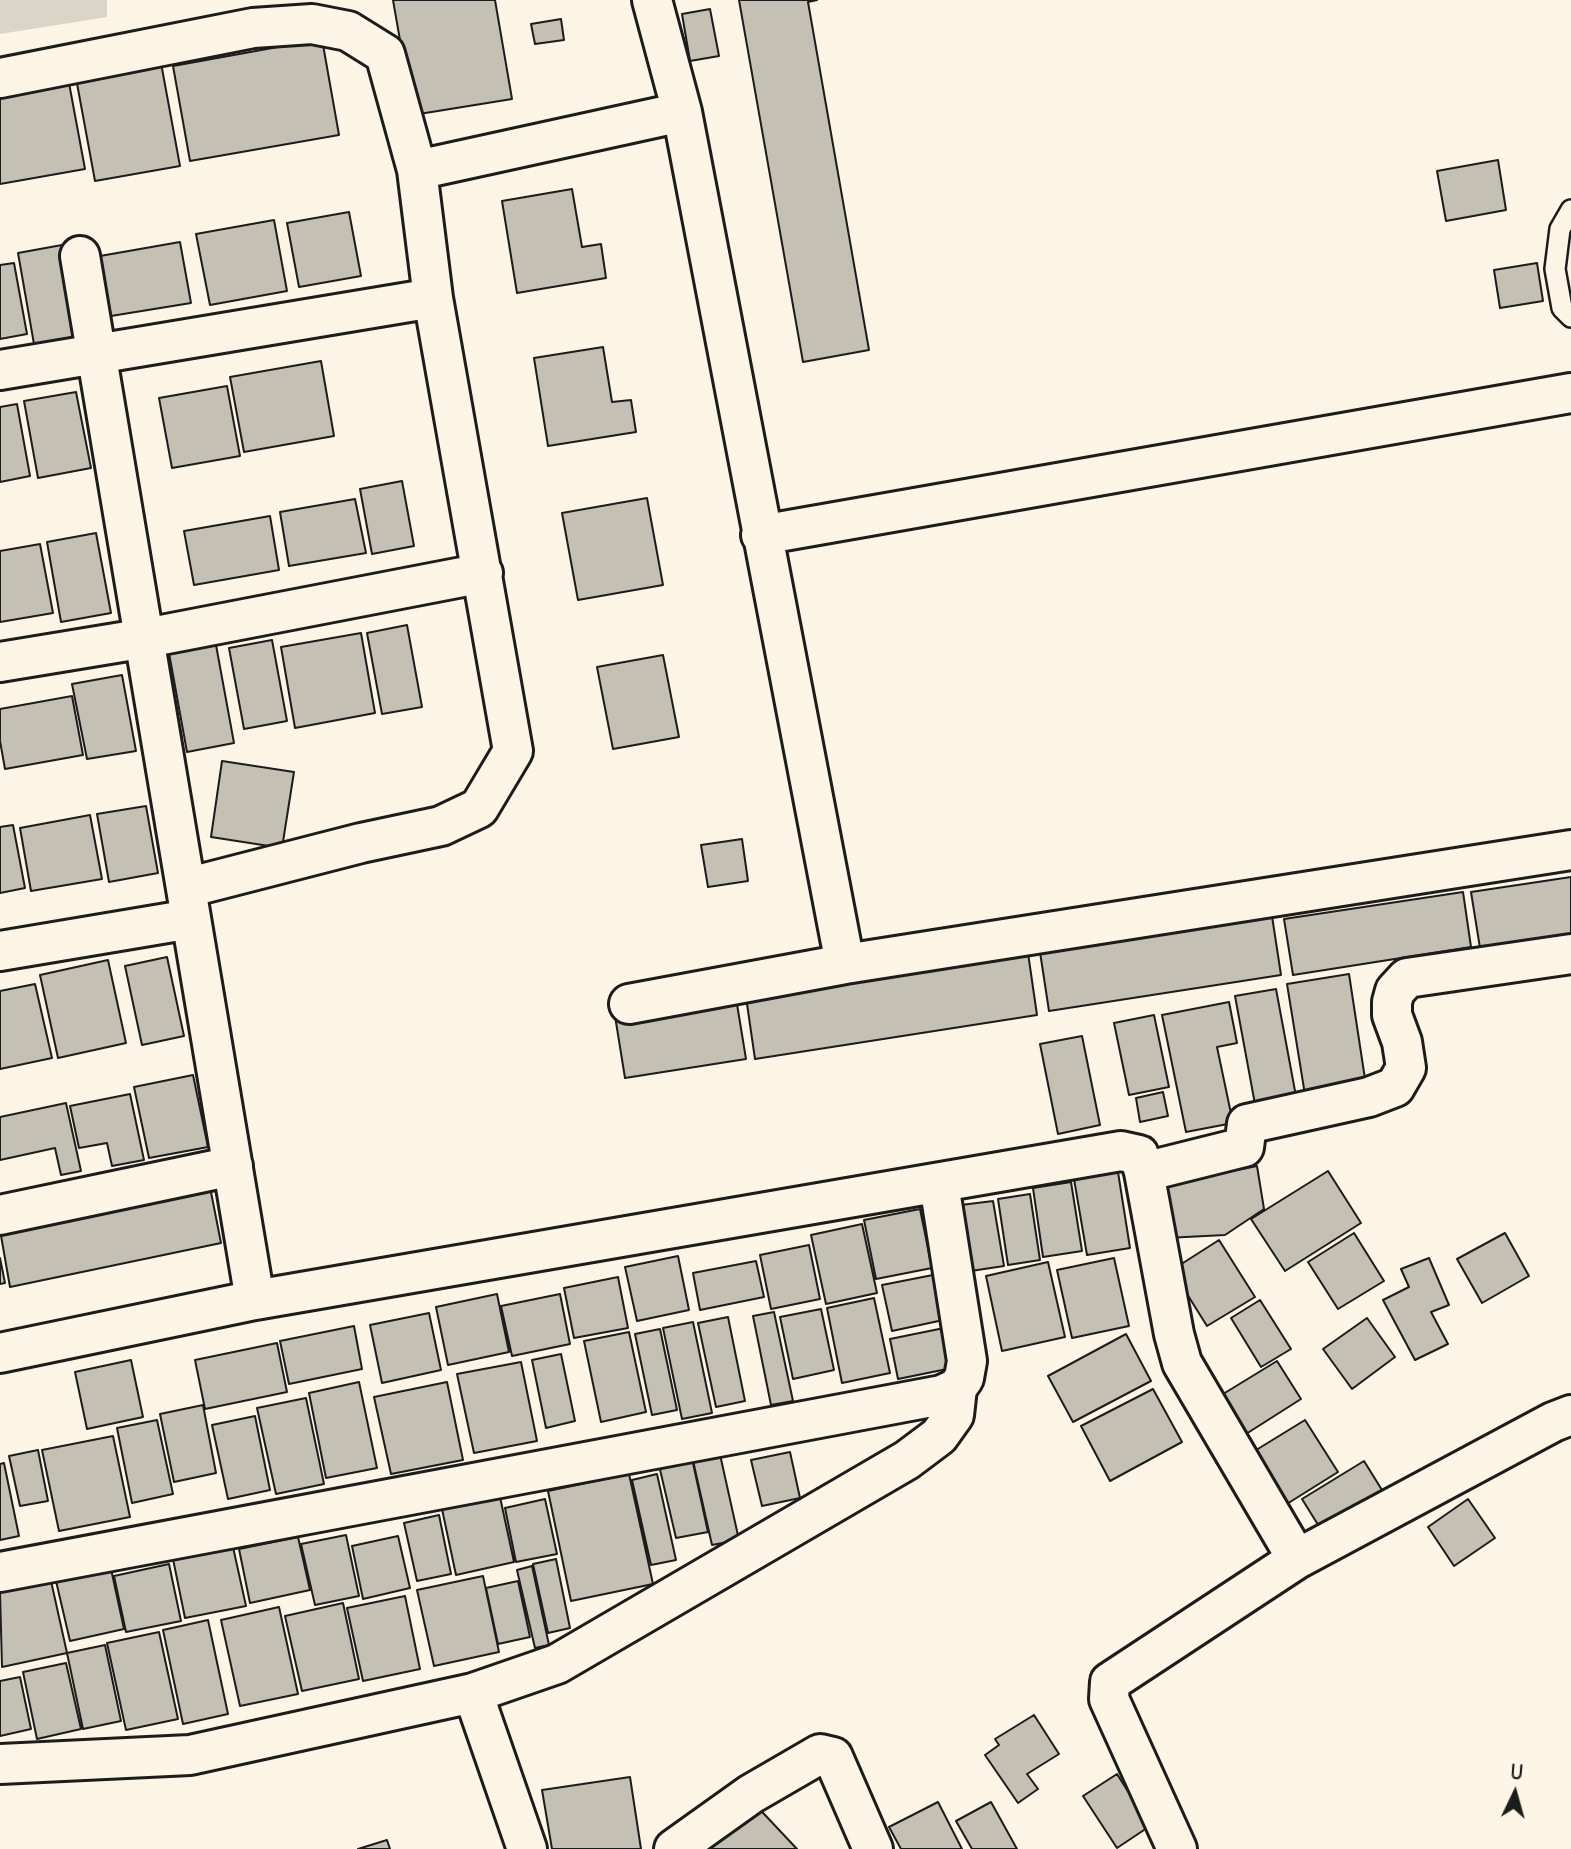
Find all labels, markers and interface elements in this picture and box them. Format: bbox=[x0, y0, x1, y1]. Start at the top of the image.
north arrow bbox=[1480, 1758, 1550, 1828]
text: U bbox=[1509, 1760, 1524, 1785]

